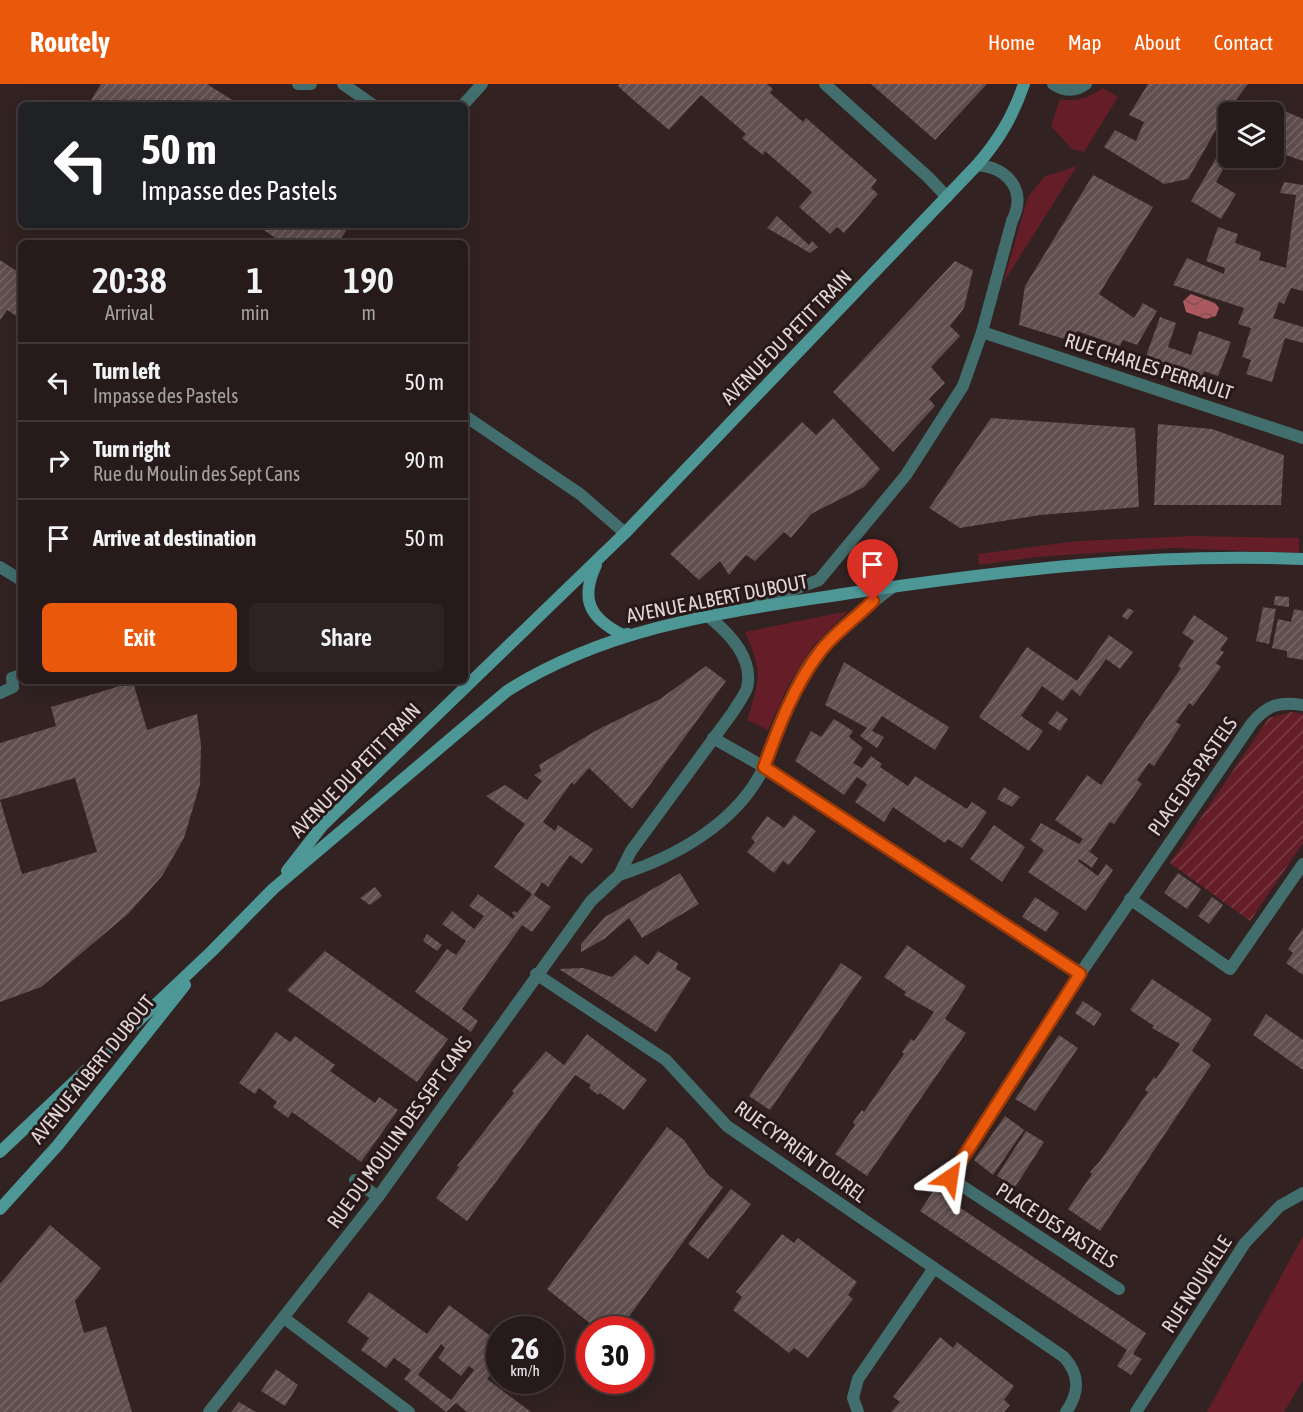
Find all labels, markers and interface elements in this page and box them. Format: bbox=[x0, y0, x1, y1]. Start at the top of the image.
text: Routely bbox=[30, 26, 110, 58]
text: Home bbox=[988, 30, 1035, 54]
text: Map bbox=[1068, 30, 1102, 54]
text: About bbox=[1135, 30, 1181, 54]
text: Contact bbox=[1214, 30, 1273, 54]
map controls bbox=[1218, 102, 1284, 168]
button: layers bbox=[1218, 102, 1284, 168]
text: 50 m bbox=[141, 125, 216, 173]
icon: left bbox=[42, 126, 120, 204]
text: Impasse des Pastels bbox=[141, 175, 337, 206]
text: 20:38 bbox=[92, 259, 167, 301]
text: 1 bbox=[247, 259, 263, 301]
text: 190 bbox=[343, 259, 394, 301]
street label: AVENUE DU PETIT TRAIN bbox=[716, 265, 856, 409]
text: Arrival bbox=[105, 301, 154, 324]
text: min bbox=[241, 301, 269, 324]
text: m bbox=[361, 301, 376, 324]
street label: RUE CHARLES PERRAULT bbox=[1062, 328, 1236, 404]
text: Turn left bbox=[93, 358, 160, 384]
icon: left bbox=[42, 366, 75, 399]
text: 50 m bbox=[404, 369, 444, 395]
text: Impasse des Pastels bbox=[93, 384, 238, 407]
text: Turn right bbox=[93, 436, 170, 462]
icon: right bbox=[42, 444, 75, 477]
text: 90 m bbox=[404, 447, 444, 473]
text: Rue du Moulin des Sept Cans bbox=[93, 462, 300, 485]
icon: arrive bbox=[42, 522, 75, 555]
text: Arrive at destination bbox=[93, 525, 256, 551]
text: 50 m bbox=[404, 525, 444, 551]
pin bbox=[847, 539, 898, 601]
icon: arrive bbox=[856, 548, 889, 581]
street label: AVENUE ALBERT DUBOUT bbox=[624, 569, 810, 627]
button: Exit bbox=[42, 603, 237, 672]
button: Share bbox=[249, 603, 444, 672]
street label: AVENUE DU PETIT TRAIN bbox=[285, 698, 425, 842]
street label: PLACE DES PASTELS bbox=[1143, 712, 1241, 840]
street label: AVENUE ALBERT DUBOUT bbox=[25, 990, 159, 1148]
street label: RUE DU MOULIN DES SEPT CANS bbox=[322, 1032, 476, 1232]
street label: RUE CYPRIEN TOUREL bbox=[731, 1096, 871, 1207]
position arrow bbox=[918, 1146, 982, 1210]
street label: PLACE DES PASTELS bbox=[992, 1177, 1122, 1273]
street label: RUE NOUVELLE bbox=[1156, 1231, 1236, 1337]
speed limit sign: 30 bbox=[576, 1316, 654, 1394]
text: 26 bbox=[511, 1331, 539, 1365]
text: km/h bbox=[510, 1362, 540, 1379]

